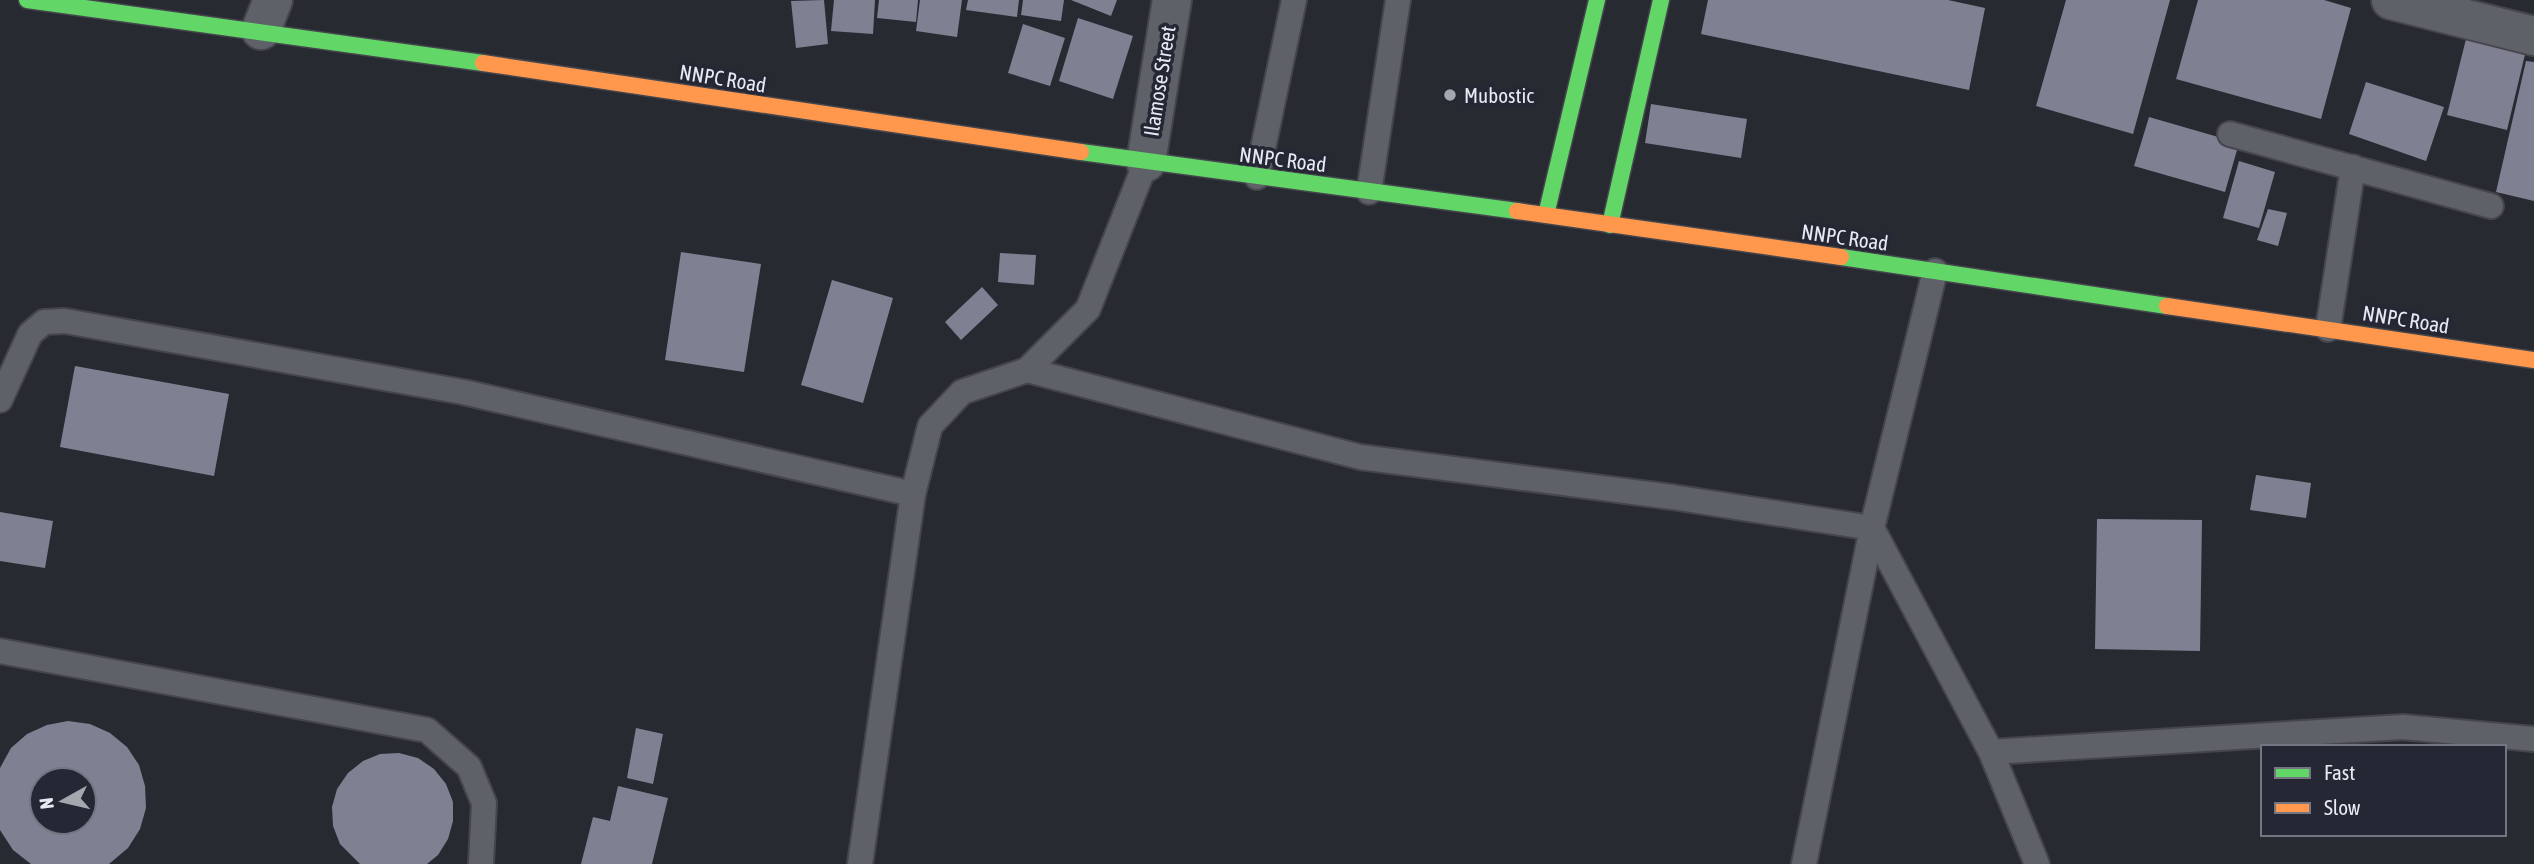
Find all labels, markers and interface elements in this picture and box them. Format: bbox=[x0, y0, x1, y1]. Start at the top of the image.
street label: Ilamose Street bbox=[1138, 24, 1180, 138]
street label: NNPC Road bbox=[678, 59, 768, 97]
place label: Mubostic bbox=[1464, 83, 1534, 107]
marker: Mubostic bbox=[1442, 87, 1458, 103]
street label: NNPC Road bbox=[1238, 142, 1328, 176]
street label: NNPC Road bbox=[1800, 219, 1890, 255]
street label: NNPC Road bbox=[2361, 300, 2451, 338]
legend bbox=[2261, 745, 2506, 836]
text: Fast bbox=[2324, 760, 2355, 784]
north arrow bbox=[28, 766, 98, 836]
text: Slow bbox=[2324, 795, 2361, 819]
text: N bbox=[34, 796, 58, 810]

